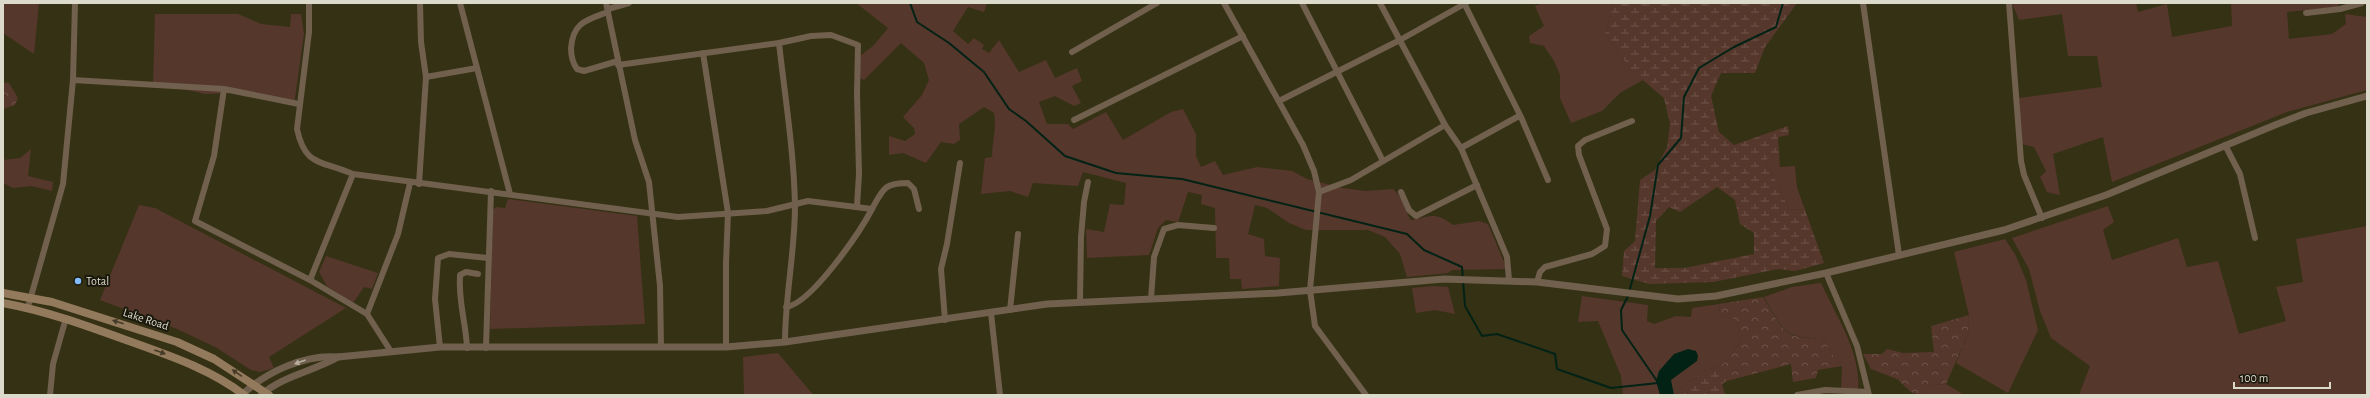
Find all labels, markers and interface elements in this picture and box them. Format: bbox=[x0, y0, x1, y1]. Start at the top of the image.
place label: Total bbox=[86, 275, 109, 287]
marker: Total bbox=[73, 276, 83, 286]
street label: Lake Road bbox=[122, 306, 170, 332]
one-way arrow bbox=[112, 319, 124, 325]
one-way arrow bbox=[155, 349, 167, 355]
one-way arrow bbox=[294, 359, 306, 365]
scale bar bbox=[2234, 364, 2330, 390]
one-way arrow bbox=[231, 370, 243, 377]
text: 100 m bbox=[2240, 372, 2268, 384]

